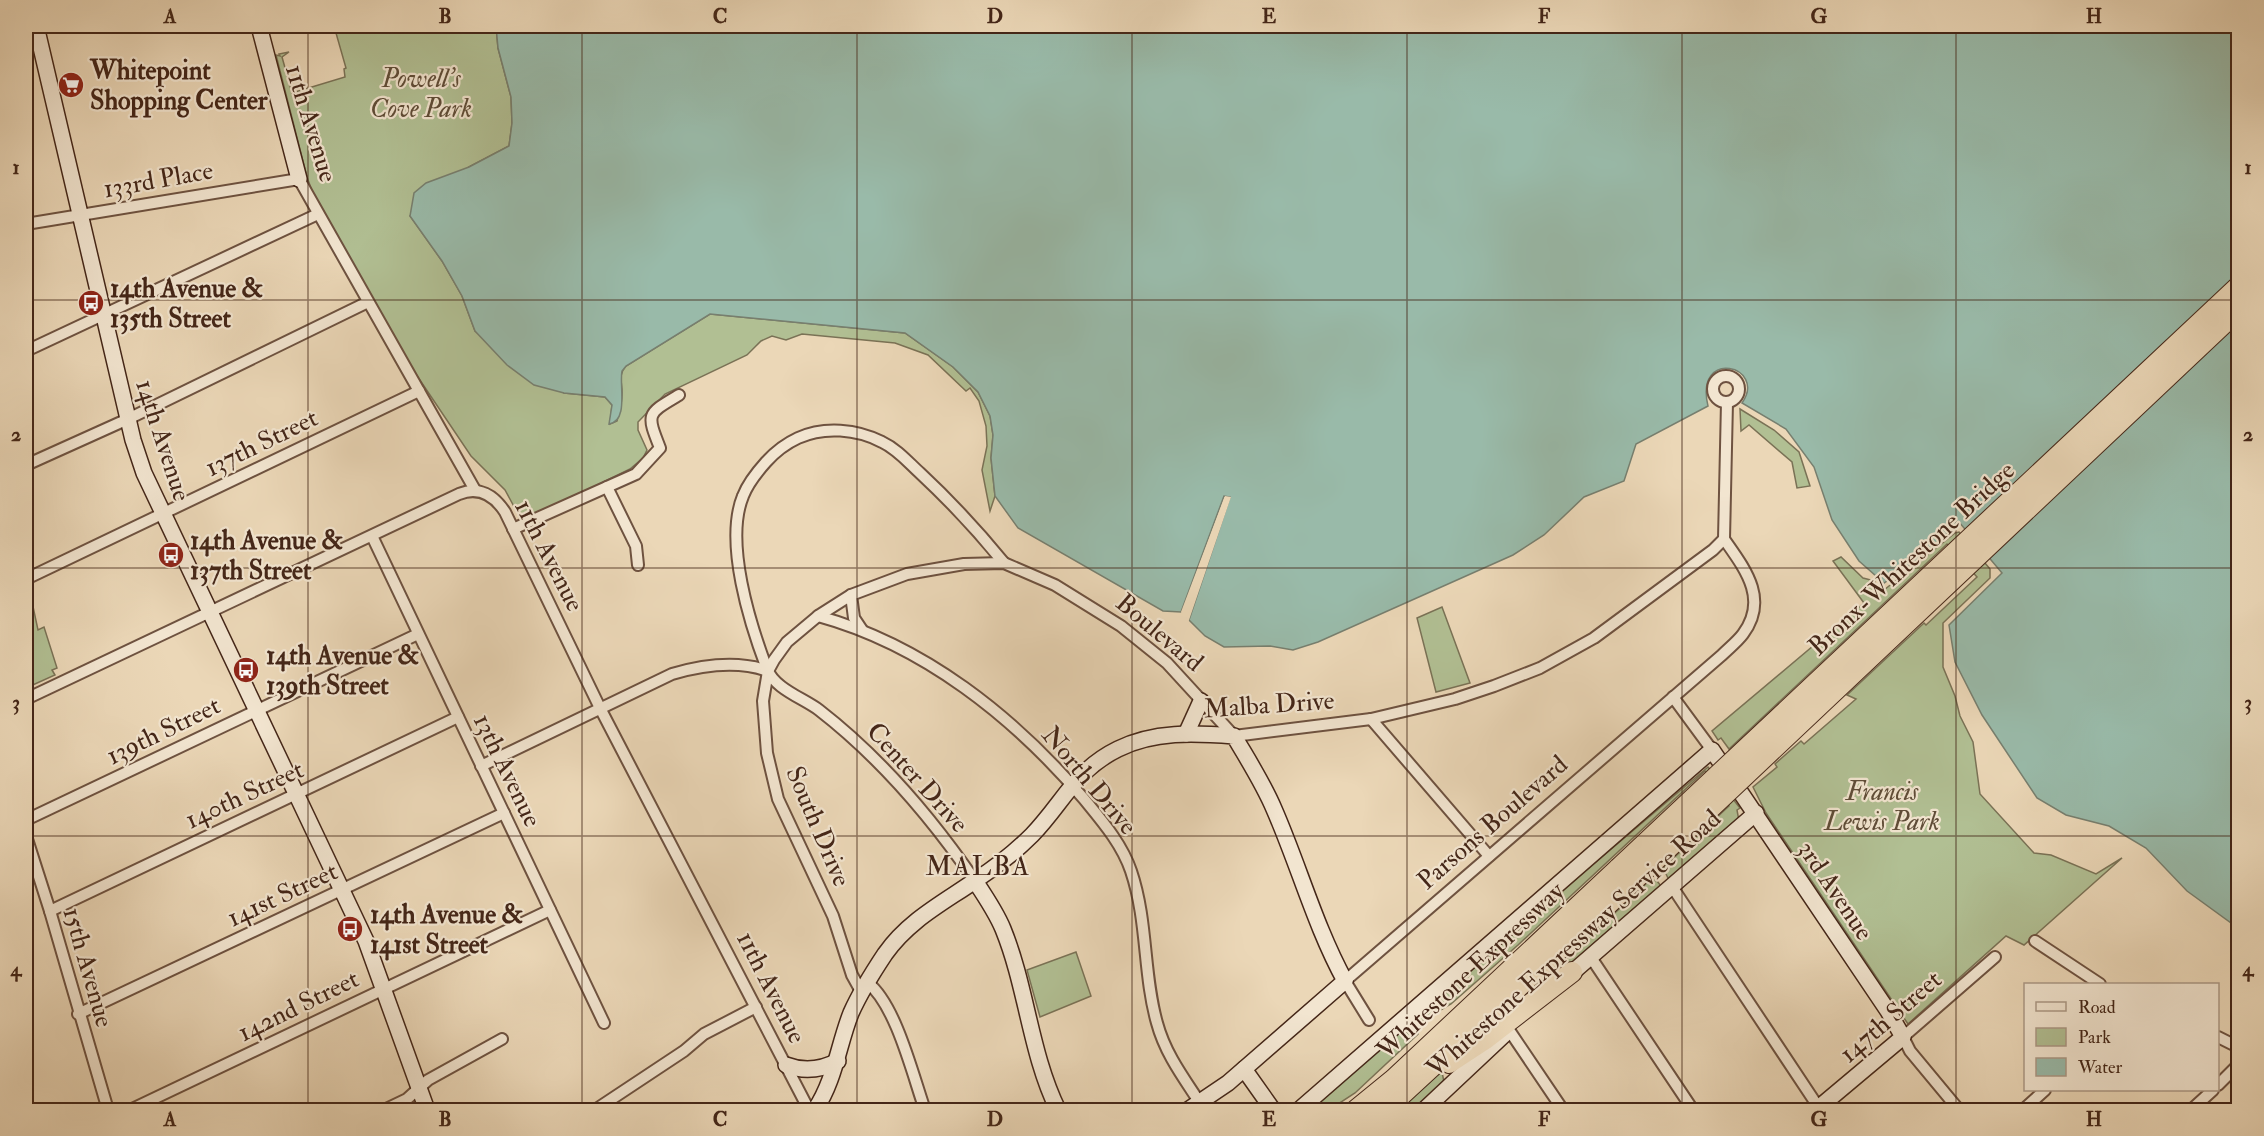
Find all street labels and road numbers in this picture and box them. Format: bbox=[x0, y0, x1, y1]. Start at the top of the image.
street label: 11th Avenue bbox=[278, 61, 344, 186]
street label: 133rd Place bbox=[101, 155, 216, 205]
street label: 14th Avenue bbox=[128, 375, 198, 505]
street label: 137th Street bbox=[200, 402, 323, 484]
street label: Bronx-Whitestone Bridge bbox=[1802, 455, 2022, 663]
street label: 11th Avenue bbox=[507, 494, 591, 617]
street label: Boulevard bbox=[1109, 587, 1210, 679]
street label: Malba Drive bbox=[1203, 684, 1335, 726]
street label: 139th Street bbox=[101, 690, 226, 772]
street label: 13th Avenue bbox=[466, 709, 548, 832]
street label: Center Drive bbox=[859, 716, 975, 839]
street label: North Drive bbox=[1035, 720, 1144, 842]
street label: Parsons Boulevard bbox=[1411, 749, 1575, 897]
street label: 140th Street bbox=[180, 754, 309, 836]
street label: South Drive bbox=[778, 761, 858, 891]
street label: Whitestone Expressway Service Road bbox=[1419, 803, 1727, 1083]
street label: 3rd Avenue bbox=[1790, 835, 1880, 946]
street label: 141st Street bbox=[222, 855, 343, 934]
street label: Whitestone Expressway bbox=[1370, 875, 1570, 1065]
street label: 15th Avenue bbox=[56, 904, 120, 1031]
street label: 11th Avenue bbox=[729, 926, 813, 1049]
street label: 142nd Street bbox=[233, 963, 364, 1049]
street label: 147th Street bbox=[1833, 964, 1948, 1070]

